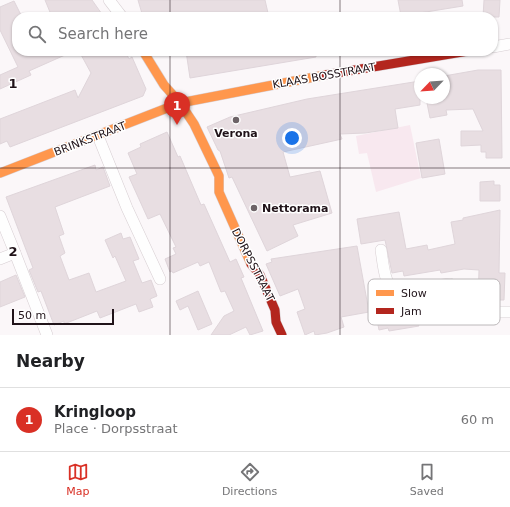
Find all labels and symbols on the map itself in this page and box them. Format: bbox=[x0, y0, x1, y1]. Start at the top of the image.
street label: KLAAS BOSSTRAAT bbox=[271, 60, 377, 91]
north arrow bbox=[414, 68, 450, 104]
text: 1 bbox=[8, 76, 18, 91]
pin: 1 bbox=[164, 92, 190, 125]
marker: Verona bbox=[231, 115, 241, 125]
street label: BRINKSTRAAT bbox=[52, 119, 128, 159]
place label: Verona bbox=[214, 127, 258, 140]
your location bbox=[282, 128, 302, 148]
place label: Nettorama bbox=[262, 202, 328, 215]
marker: Nettorama bbox=[249, 203, 259, 213]
street label: DORPSSTRAAT bbox=[229, 226, 277, 304]
text: 2 bbox=[8, 244, 18, 259]
legend bbox=[368, 279, 500, 325]
text: Slow bbox=[401, 287, 427, 300]
text: Jam bbox=[400, 305, 422, 318]
scale bar bbox=[12, 307, 114, 326]

